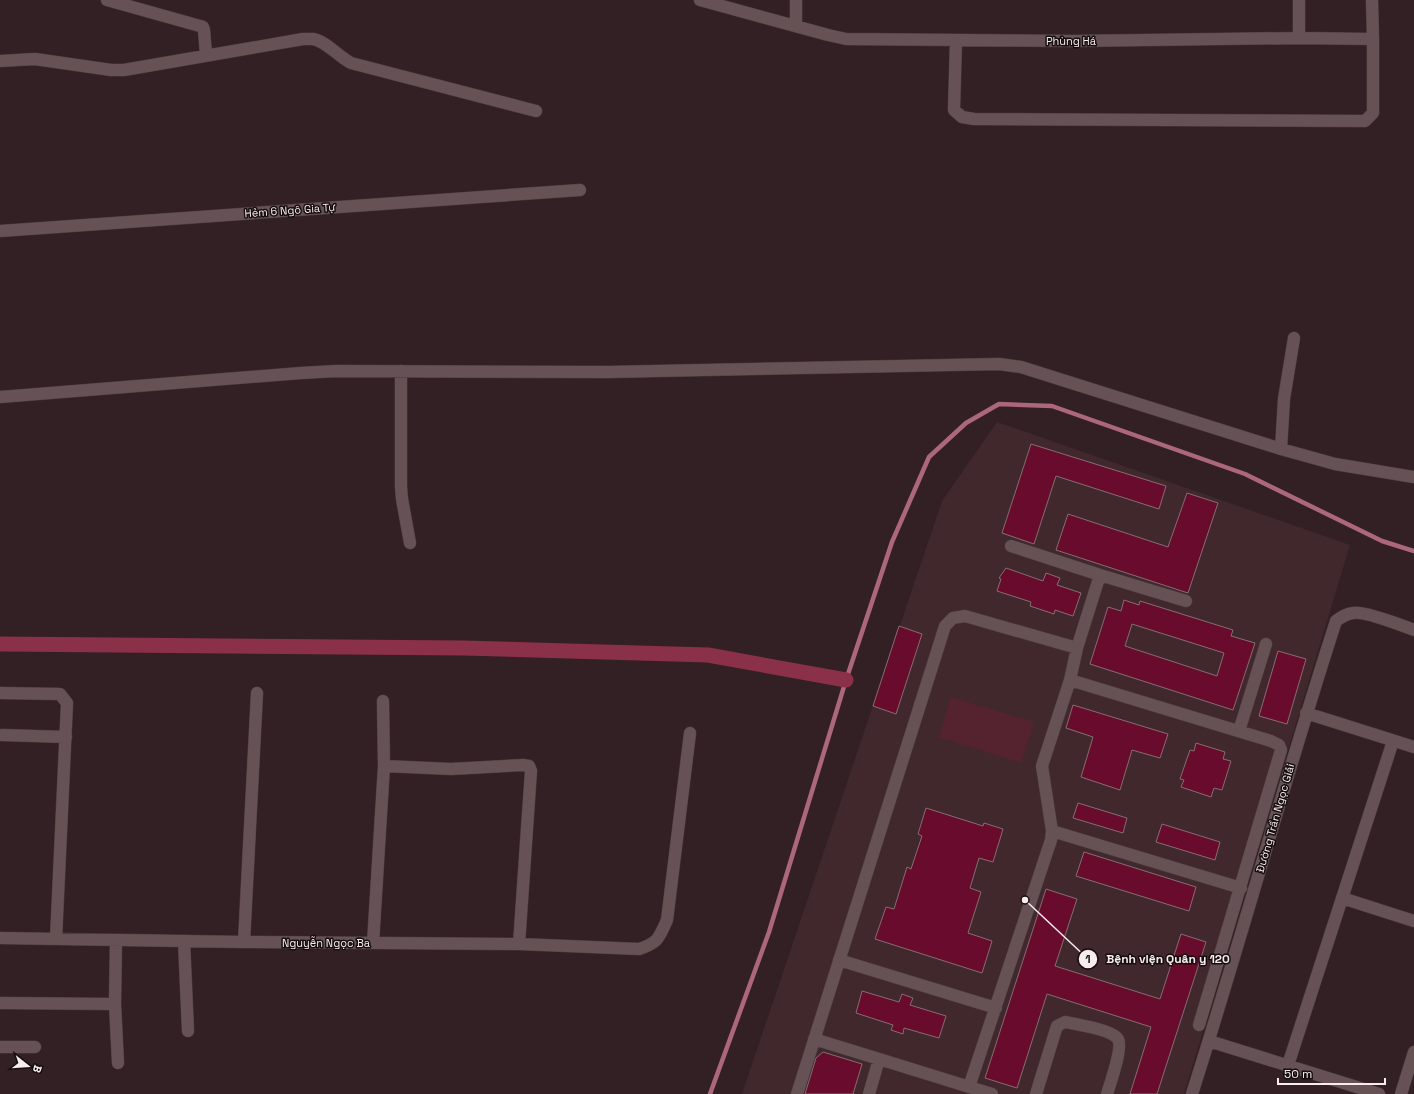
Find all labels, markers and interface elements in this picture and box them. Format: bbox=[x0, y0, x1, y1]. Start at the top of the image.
street label: Phùng Há bbox=[1046, 34, 1097, 48]
street label: Hẻm 6 Ngô Gia Tự bbox=[244, 200, 337, 220]
street label: Đường Trần Ngọc Giải bbox=[1253, 762, 1297, 874]
street label: Nguyễn Ngọc Ba bbox=[282, 936, 371, 950]
callout: Bệnh viện Quân y 120 bbox=[1078, 947, 1238, 971]
text: 1 bbox=[1085, 951, 1091, 967]
text: Bệnh viện Quân y 120 bbox=[1106, 951, 1230, 967]
north arrow bbox=[8, 1046, 48, 1086]
scale bar bbox=[1278, 1060, 1385, 1086]
text: B bbox=[30, 1063, 45, 1074]
text: 50 m bbox=[1284, 1066, 1312, 1082]

